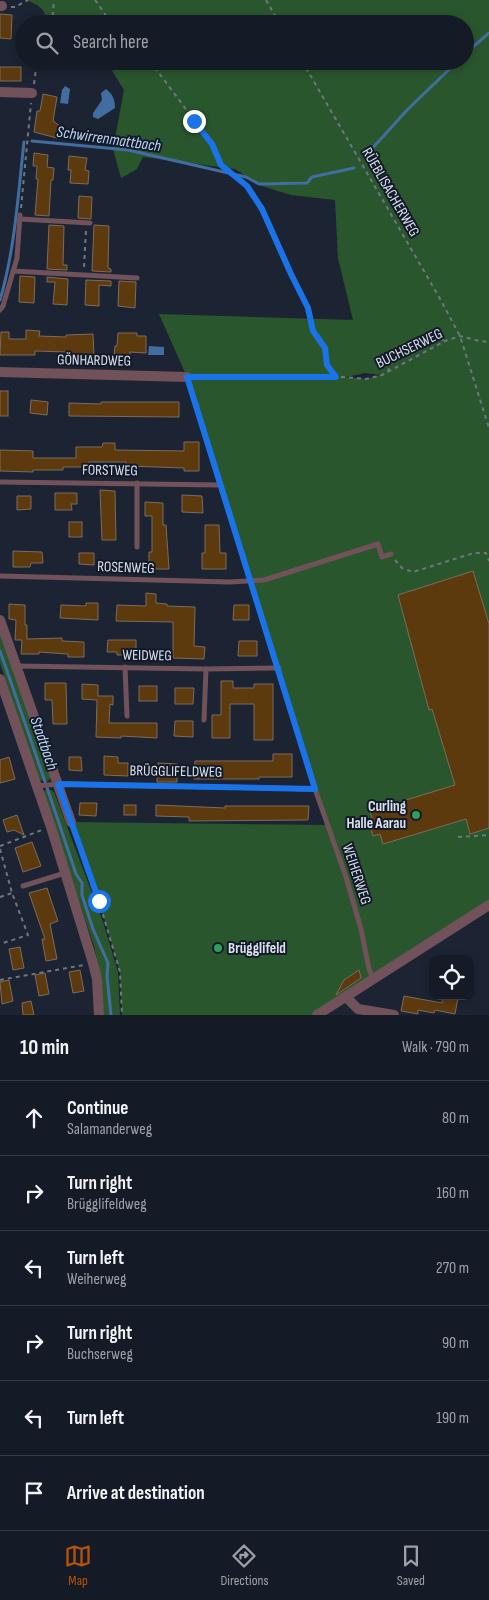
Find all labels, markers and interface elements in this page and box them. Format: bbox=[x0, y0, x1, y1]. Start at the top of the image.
search box bbox=[15, 15, 474, 70]
icon: search bbox=[33, 29, 61, 57]
text: Search here bbox=[73, 31, 149, 54]
route end bbox=[183, 110, 206, 133]
water label: Schwirrenmattbach bbox=[55, 123, 162, 156]
street label: RÜEBLISACHERWEG bbox=[357, 144, 424, 240]
street label: BUCHSERWEG bbox=[373, 324, 446, 373]
street label: GÖNHARDWEG bbox=[57, 350, 131, 371]
street label: FORSTWEG bbox=[82, 461, 138, 480]
street label: ROSENWEG bbox=[97, 557, 155, 578]
street label: WEIDWEG bbox=[122, 646, 172, 665]
water label: Stadtbach bbox=[26, 714, 62, 773]
street label: BRÜGGLIFELDWEG bbox=[129, 761, 223, 782]
place label: Curling Halle Aarau bbox=[346, 797, 407, 833]
marker: Curling Halle Aarau bbox=[410, 809, 422, 821]
street label: WEIHERWEG bbox=[338, 841, 375, 907]
route start bbox=[88, 890, 111, 913]
place label: Brügglifeld bbox=[228, 939, 286, 958]
marker: Brügglifeld bbox=[212, 942, 224, 954]
map controls bbox=[429, 955, 474, 1000]
button: locate bbox=[429, 955, 474, 1000]
text: 10 min bbox=[20, 1035, 69, 1060]
text: Walk · 790 m bbox=[402, 1038, 469, 1057]
text: Continue bbox=[67, 1097, 128, 1120]
icon: ahead bbox=[20, 1104, 48, 1132]
text: 80 m bbox=[442, 1109, 469, 1128]
text: Salamanderweg bbox=[67, 1120, 152, 1139]
text: Turn right bbox=[67, 1172, 132, 1195]
icon: right bbox=[20, 1179, 48, 1207]
text: 160 m bbox=[436, 1184, 469, 1203]
text: Brügglifeldweg bbox=[67, 1195, 147, 1214]
text: Turn left bbox=[67, 1247, 124, 1270]
icon: left bbox=[20, 1254, 48, 1282]
text: 270 m bbox=[436, 1259, 469, 1278]
text: Weiherweg bbox=[67, 1270, 126, 1289]
text: Turn right bbox=[67, 1322, 132, 1345]
icon: right bbox=[20, 1329, 48, 1357]
text: 90 m bbox=[442, 1334, 469, 1353]
text: Buchserweg bbox=[67, 1345, 133, 1364]
icon: left bbox=[20, 1404, 48, 1432]
text: Turn left bbox=[67, 1407, 124, 1430]
text: 190 m bbox=[436, 1409, 469, 1428]
icon: arrive bbox=[20, 1479, 48, 1507]
text: Arrive at destination bbox=[67, 1482, 205, 1505]
tab: Map bbox=[64, 1542, 92, 1589]
tab: Directions bbox=[220, 1542, 269, 1589]
tab: Saved bbox=[397, 1542, 425, 1589]

